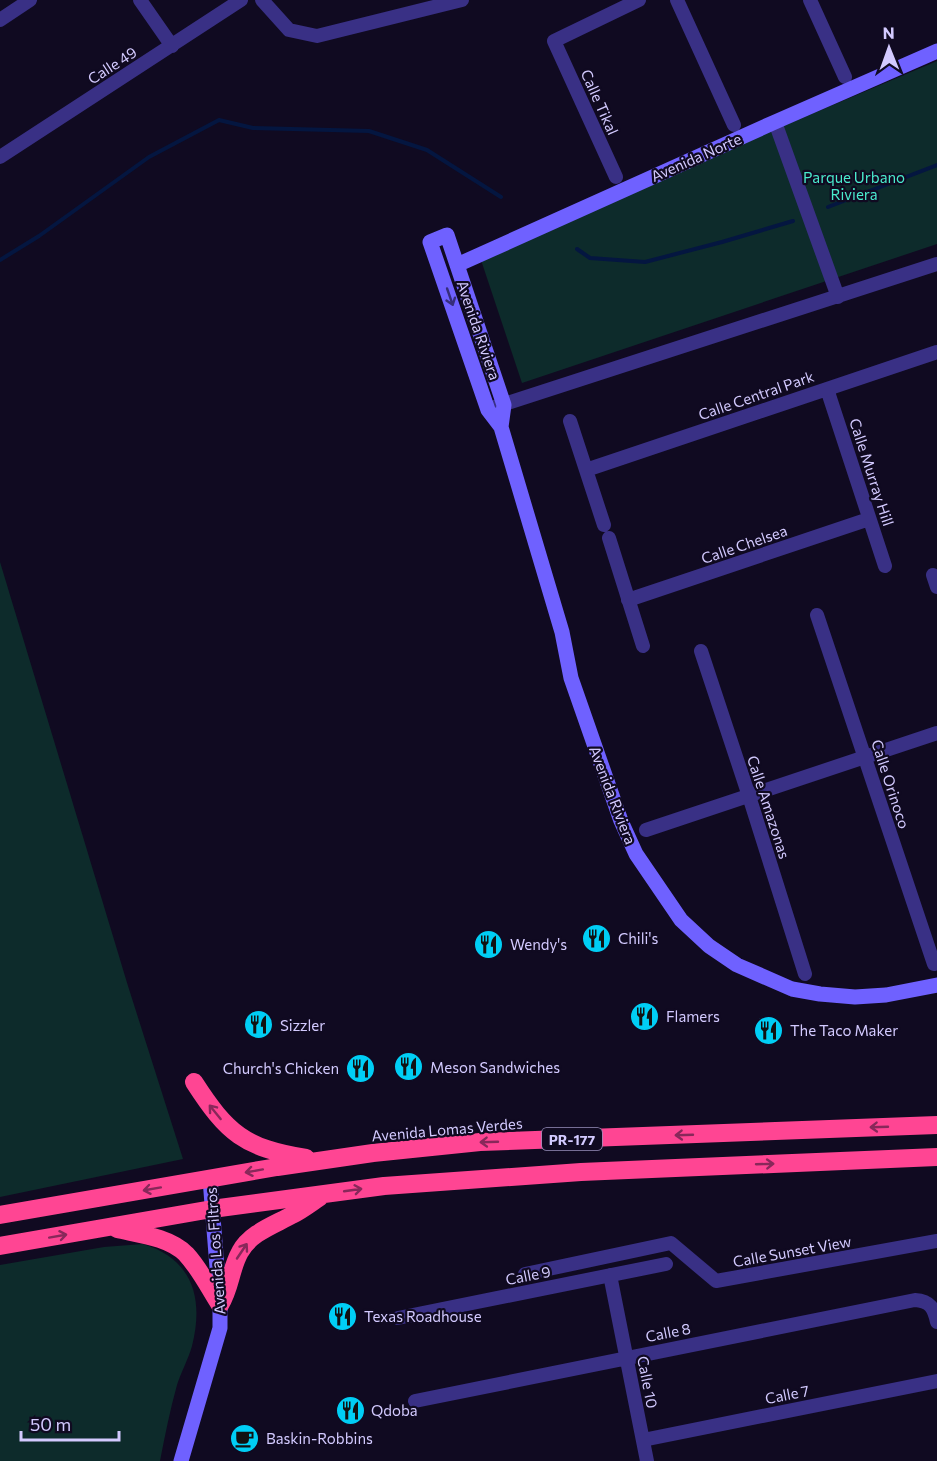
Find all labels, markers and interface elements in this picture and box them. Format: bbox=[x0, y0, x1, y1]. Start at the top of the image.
north arrow bbox=[859, 18, 919, 78]
text: N bbox=[883, 23, 895, 42]
street label: Calle 49 bbox=[84, 43, 140, 87]
street label: Calle Tikal bbox=[578, 66, 622, 138]
street label: Avenida Norte bbox=[648, 129, 744, 185]
park label: Parque Urbano Riviera bbox=[803, 168, 905, 203]
street label: Avenida Riviera bbox=[454, 278, 504, 382]
one-way arrow bbox=[445, 287, 456, 306]
street label: Calle Central Park bbox=[696, 367, 816, 423]
street label: Calle Murray Hill bbox=[846, 416, 898, 528]
street label: Calle Chelsea bbox=[699, 521, 789, 567]
street label: Calle Orinoco bbox=[868, 737, 914, 831]
street label: Avenida Riviera bbox=[586, 743, 640, 847]
street label: Calle Amazonas bbox=[744, 753, 794, 861]
restaurant icon: Chili's bbox=[581, 922, 613, 954]
restaurant icon: Wendy's bbox=[473, 928, 505, 960]
place label: Chili's bbox=[618, 929, 658, 947]
place label: Wendy's bbox=[510, 935, 567, 953]
restaurant icon: Flamers bbox=[629, 1000, 661, 1032]
place label: Flamers bbox=[666, 1007, 720, 1025]
restaurant icon: Sizzler bbox=[243, 1009, 275, 1041]
restaurant icon: The Taco Maker bbox=[753, 1014, 785, 1046]
place label: Sizzler bbox=[280, 1016, 325, 1034]
place label: The Taco Maker bbox=[790, 1021, 898, 1039]
restaurant icon: Meson Sandwiches bbox=[393, 1051, 425, 1083]
restaurant icon: Church's Chicken bbox=[344, 1052, 376, 1084]
place label: Meson Sandwiches bbox=[430, 1058, 560, 1076]
place label: Church's Chicken bbox=[223, 1059, 339, 1077]
one-way arrow bbox=[209, 1104, 222, 1120]
street label: Avenida Lomas Verdes bbox=[371, 1113, 523, 1145]
one-way arrow bbox=[869, 1121, 889, 1133]
road number: PR-177 bbox=[542, 1128, 602, 1150]
one-way arrow bbox=[674, 1129, 694, 1140]
one-way arrow bbox=[479, 1136, 499, 1148]
one-way arrow bbox=[755, 1159, 775, 1170]
one-way arrow bbox=[244, 1166, 264, 1177]
one-way arrow bbox=[143, 1184, 162, 1195]
one-way arrow bbox=[343, 1185, 362, 1196]
street label: Avenida Los Filtros bbox=[202, 1186, 228, 1315]
one-way arrow bbox=[47, 1230, 67, 1241]
street label: Calle Sunset View bbox=[731, 1232, 853, 1270]
one-way arrow bbox=[235, 1243, 248, 1260]
street label: Calle 9 bbox=[504, 1262, 552, 1288]
restaurant icon: Texas Roadhouse bbox=[327, 1300, 359, 1332]
place label: Texas Roadhouse bbox=[364, 1307, 482, 1325]
street label: Calle 8 bbox=[644, 1319, 692, 1345]
street label: Calle 10 bbox=[634, 1354, 662, 1410]
street label: Calle 7 bbox=[763, 1381, 811, 1407]
restaurant icon: Qdoba bbox=[334, 1394, 366, 1426]
place label: Qdoba bbox=[371, 1401, 418, 1419]
scale bar bbox=[21, 1404, 118, 1442]
text: 50 m bbox=[30, 1413, 71, 1435]
cafe icon: Baskin-Robbins bbox=[229, 1422, 261, 1454]
place label: Baskin-Robbins bbox=[266, 1429, 373, 1447]

